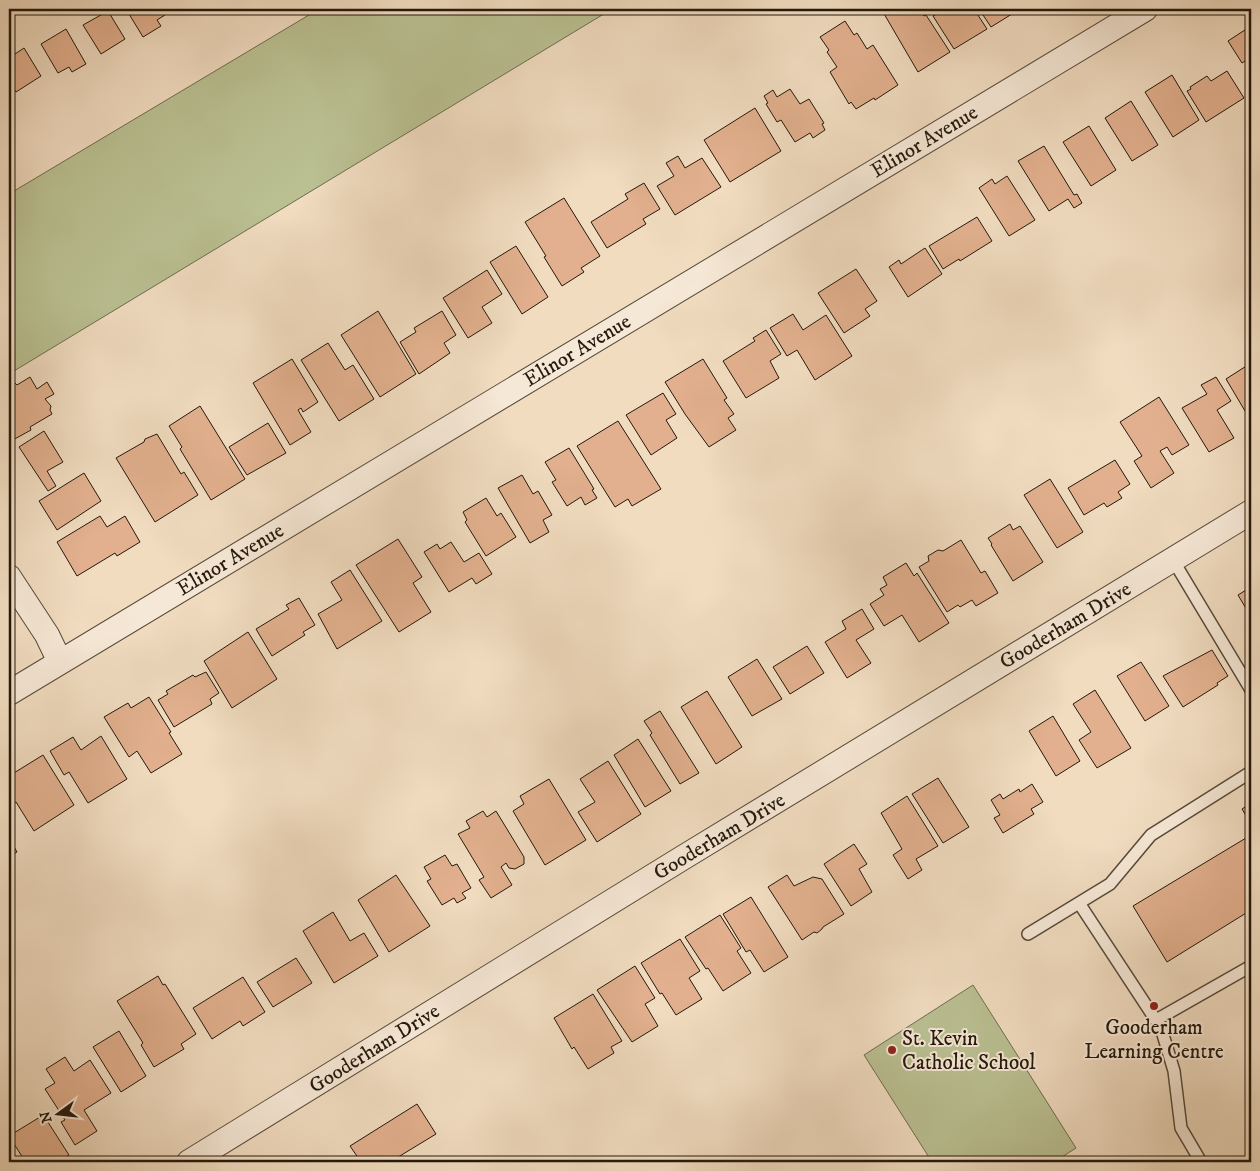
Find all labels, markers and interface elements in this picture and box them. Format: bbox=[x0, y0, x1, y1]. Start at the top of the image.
street label: Elinor Avenue bbox=[866, 100, 983, 184]
street label: Elinor Avenue bbox=[519, 309, 636, 393]
street label: Elinor Avenue bbox=[172, 518, 289, 602]
street label: Gooderham Drive bbox=[995, 576, 1136, 675]
street label: Gooderham Drive bbox=[649, 787, 790, 886]
street label: Gooderham Drive bbox=[304, 998, 445, 1099]
marker: Gooderham Learning Centre bbox=[1148, 1000, 1160, 1012]
place label: Gooderham Learning Centre bbox=[1084, 1015, 1224, 1065]
place label: St. Kevin Catholic School bbox=[902, 1026, 1036, 1076]
marker: St. Kevin Catholic School bbox=[886, 1044, 898, 1056]
north arrow bbox=[32, 1088, 82, 1138]
text: N bbox=[36, 1109, 57, 1125]

